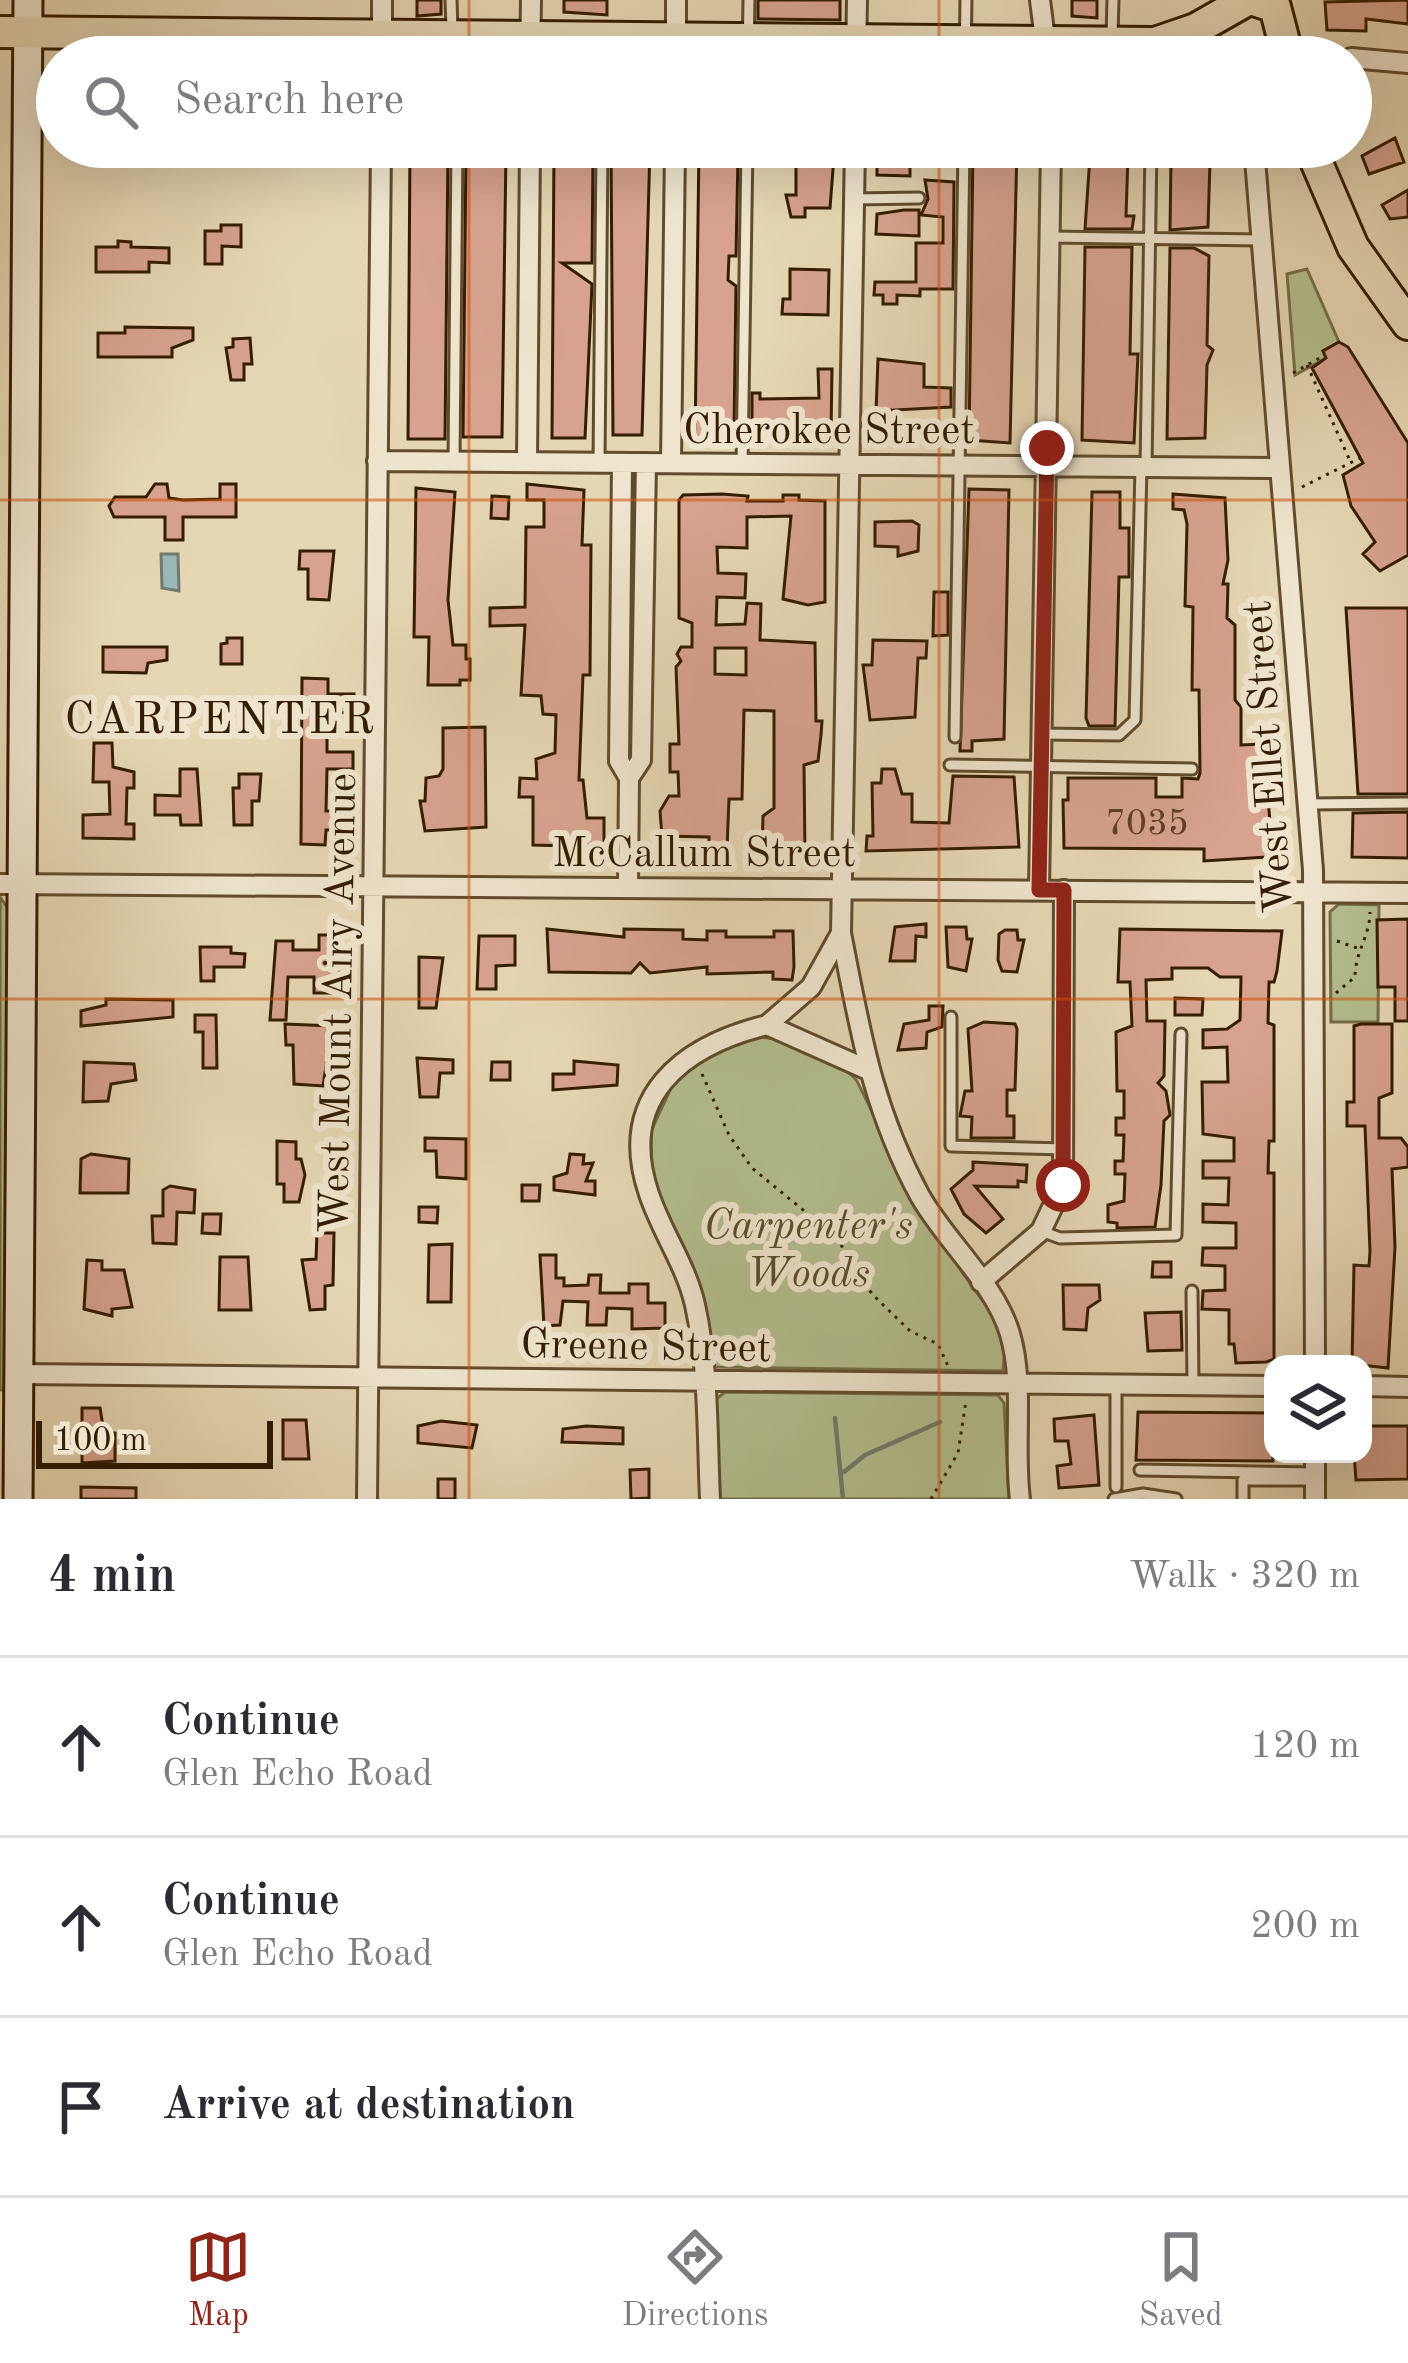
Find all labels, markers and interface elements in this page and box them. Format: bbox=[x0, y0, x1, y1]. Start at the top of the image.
search box bbox=[36, 36, 1372, 168]
icon: search bbox=[78, 69, 144, 135]
text: Search here bbox=[174, 79, 404, 124]
street label: Cherokee Street bbox=[683, 411, 975, 453]
route end bbox=[1020, 421, 1074, 475]
street label: West Ellet Street bbox=[1238, 599, 1302, 915]
district label: CARPENTER bbox=[64, 699, 378, 744]
street label: West Mount Airy Avenue bbox=[315, 772, 365, 1234]
house number: 7035 bbox=[1105, 807, 1189, 843]
street label: McCallum Street bbox=[552, 834, 856, 876]
route start bbox=[1036, 1158, 1090, 1212]
park label: Carpenter's Woods bbox=[703, 1206, 913, 1296]
street label: Greene Street bbox=[520, 1325, 772, 1371]
map controls bbox=[1264, 1355, 1372, 1463]
button: layers bbox=[1264, 1355, 1372, 1463]
scale bar bbox=[36, 1415, 273, 1468]
text: 100 m bbox=[54, 1425, 147, 1458]
text: 4 min bbox=[48, 1552, 176, 1603]
text: Walk · 320 m bbox=[1129, 1557, 1360, 1596]
text: Continue bbox=[162, 1700, 340, 1745]
icon: ahead bbox=[48, 1714, 114, 1780]
text: 120 m bbox=[1250, 1727, 1360, 1766]
text: Glen Echo Road bbox=[162, 1755, 433, 1794]
text: Continue bbox=[162, 1880, 340, 1925]
icon: ahead bbox=[48, 1894, 114, 1960]
text: 200 m bbox=[1250, 1907, 1360, 1946]
text: Glen Echo Road bbox=[162, 1935, 433, 1974]
icon: arrive bbox=[48, 2074, 114, 2140]
text: Arrive at destination bbox=[162, 2084, 575, 2129]
tab: Map bbox=[185, 2224, 251, 2337]
tab: Directions bbox=[622, 2224, 768, 2337]
tab: Saved bbox=[1139, 2224, 1223, 2337]

